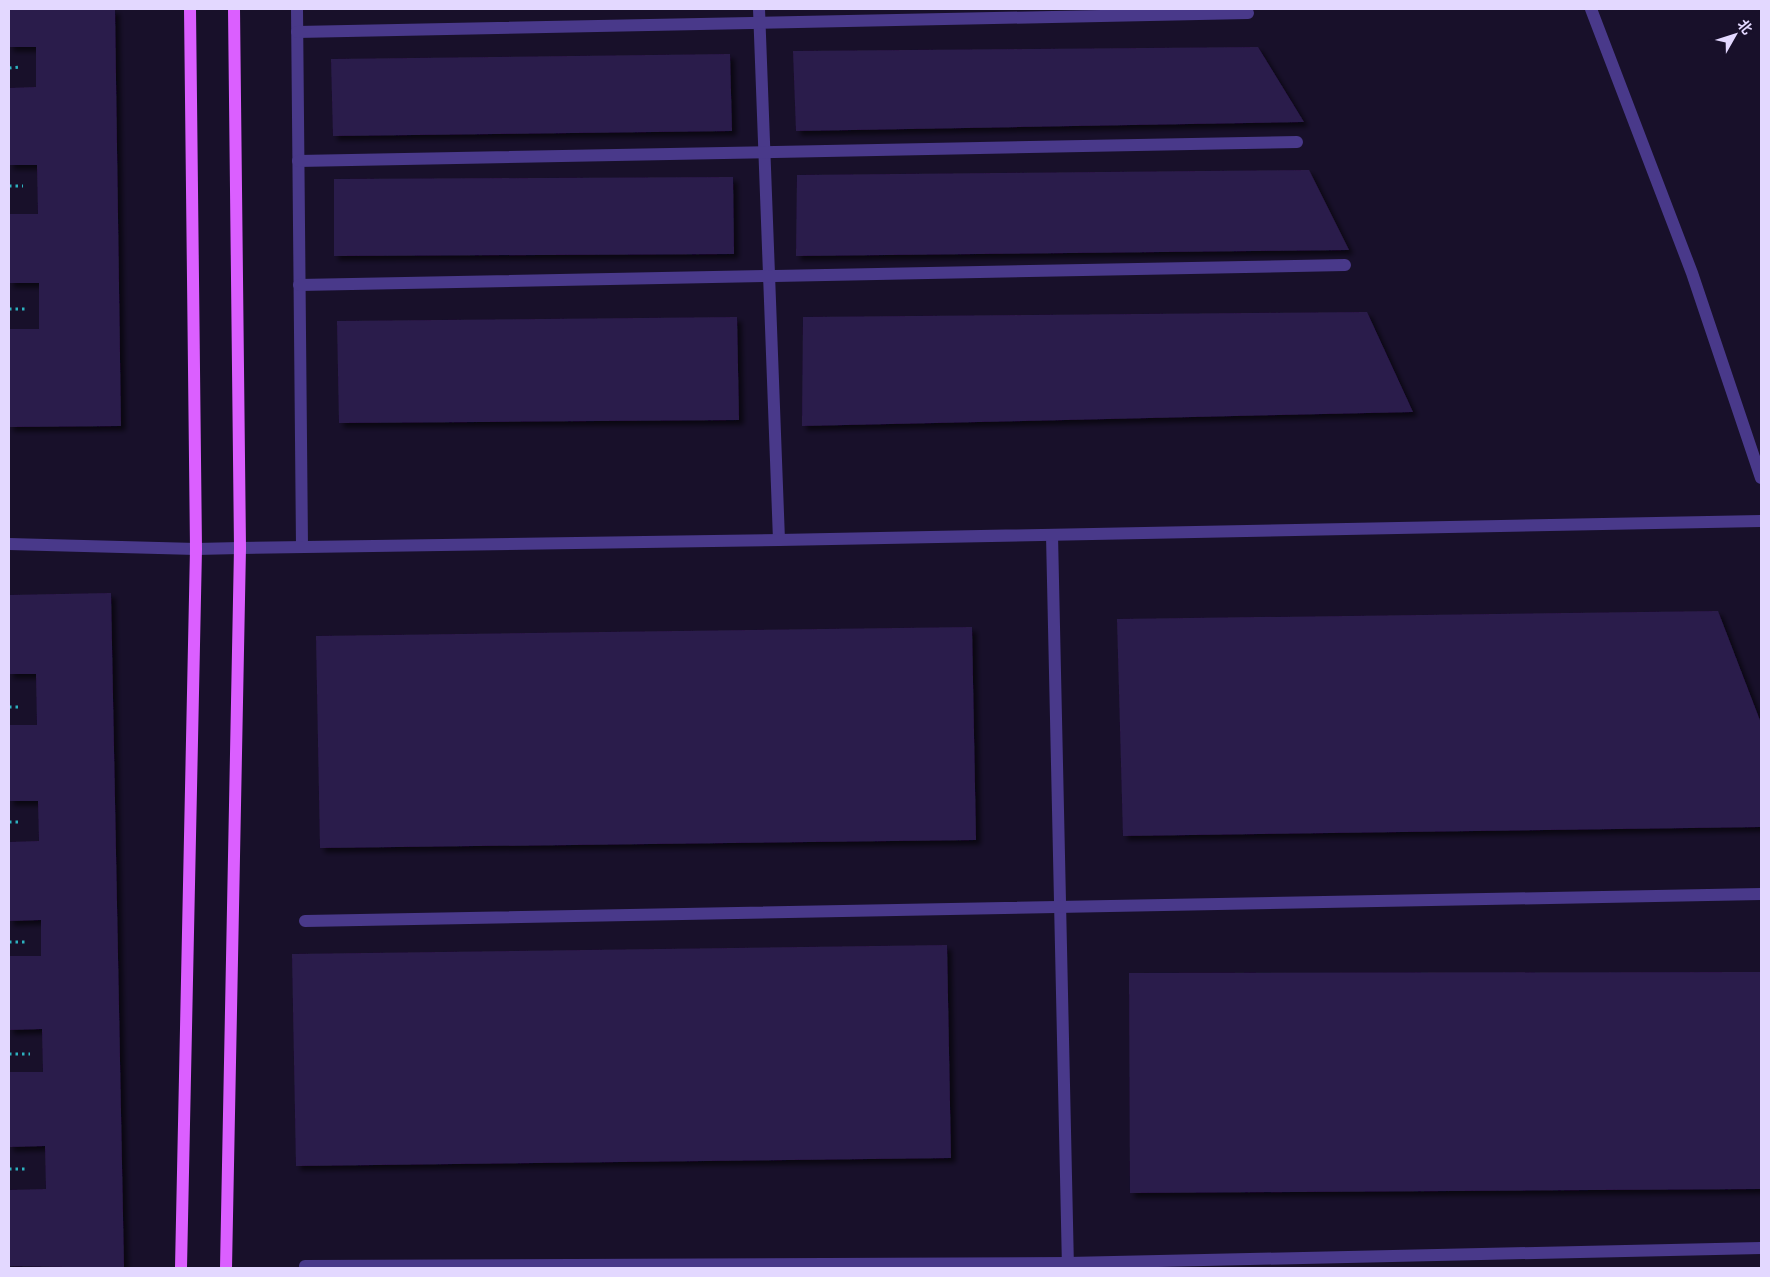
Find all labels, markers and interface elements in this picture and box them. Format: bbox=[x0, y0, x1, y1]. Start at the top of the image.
north arrow bbox=[1710, 10, 1760, 60]
text: 北 bbox=[1734, 16, 1756, 37]

